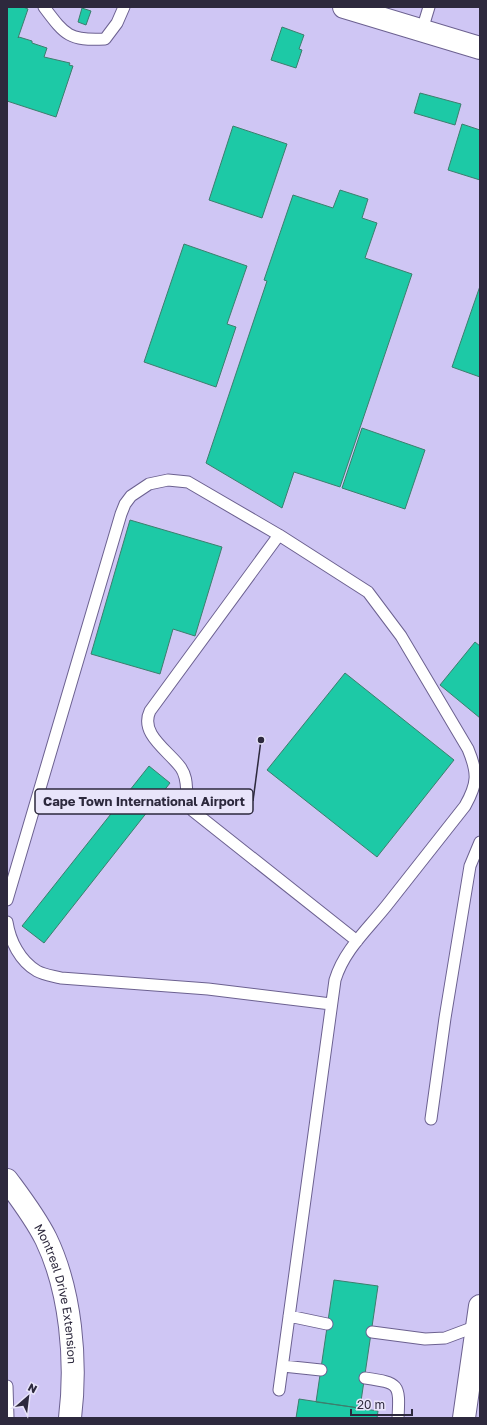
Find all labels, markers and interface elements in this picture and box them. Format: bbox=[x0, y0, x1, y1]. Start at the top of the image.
callout: Cape Town International Airport bbox=[35, 789, 253, 814]
text: Cape Town International Airport bbox=[43, 793, 245, 809]
street label: Montreal Drive Extension bbox=[32, 1221, 80, 1364]
north arrow bbox=[8, 1377, 48, 1417]
text: N bbox=[26, 1380, 40, 1395]
scale bar bbox=[351, 1391, 412, 1417]
text: 20 m bbox=[357, 1397, 385, 1412]

